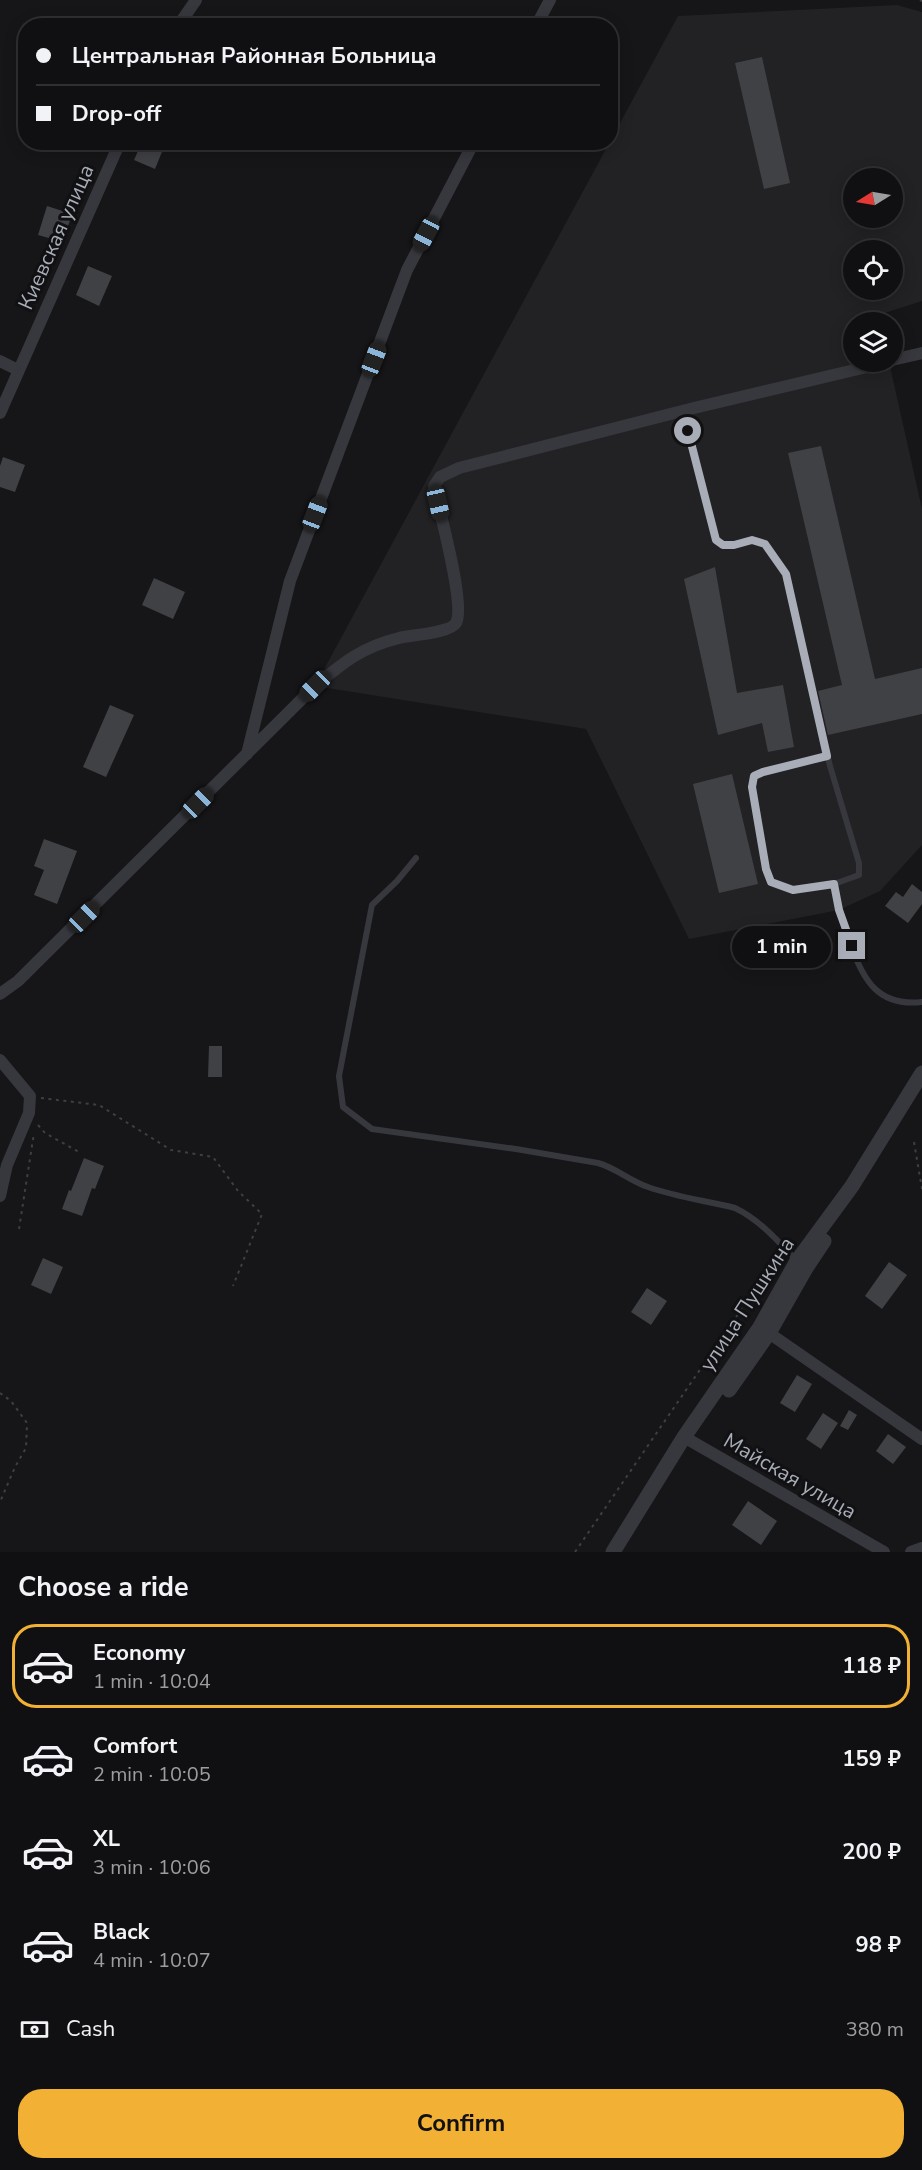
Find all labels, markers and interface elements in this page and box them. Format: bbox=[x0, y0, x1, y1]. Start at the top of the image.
text: Центральная Районная Больница bbox=[72, 41, 437, 71]
text: Drop-off bbox=[72, 99, 161, 129]
street label: Киевская улица bbox=[11, 160, 101, 314]
north arrow bbox=[843, 168, 903, 228]
map controls bbox=[843, 168, 903, 372]
car bbox=[410, 214, 442, 254]
button: locate bbox=[843, 240, 903, 300]
button: layers bbox=[843, 312, 903, 372]
car bbox=[359, 339, 389, 379]
route start bbox=[674, 417, 701, 444]
car bbox=[425, 483, 451, 523]
car bbox=[300, 494, 330, 534]
car bbox=[296, 667, 334, 705]
car bbox=[179, 784, 217, 822]
car bbox=[65, 898, 103, 936]
callout: 1 min bbox=[732, 925, 831, 967]
route end bbox=[838, 932, 865, 959]
text: 1 min bbox=[756, 933, 807, 960]
street label: улица Пушкина bbox=[693, 1232, 801, 1376]
street label: Майская улица bbox=[718, 1427, 862, 1525]
text: Choose a ride bbox=[18, 1569, 189, 1606]
text: Economy bbox=[93, 1638, 185, 1668]
icon: car bbox=[21, 1639, 75, 1693]
text: 118 ₽ bbox=[842, 1651, 901, 1681]
text: 1 min · 10:04 bbox=[93, 1668, 211, 1695]
text: Comfort bbox=[93, 1731, 177, 1761]
icon: car bbox=[21, 1732, 75, 1786]
text: 159 ₽ bbox=[842, 1744, 901, 1774]
text: 2 min · 10:05 bbox=[93, 1761, 211, 1788]
text: XL bbox=[93, 1824, 120, 1854]
icon: car bbox=[21, 1825, 75, 1879]
text: 200 ₽ bbox=[842, 1837, 901, 1867]
text: 3 min · 10:06 bbox=[93, 1854, 211, 1881]
text: Black bbox=[93, 1917, 149, 1947]
icon: car bbox=[21, 1918, 75, 1972]
text: 98 ₽ bbox=[855, 1930, 901, 1960]
text: 4 min · 10:07 bbox=[93, 1947, 211, 1974]
icon: cash bbox=[18, 2013, 51, 2046]
text: Cash bbox=[66, 2014, 115, 2044]
text: 380 m bbox=[846, 2016, 904, 2043]
button: Confirm bbox=[18, 2089, 904, 2158]

